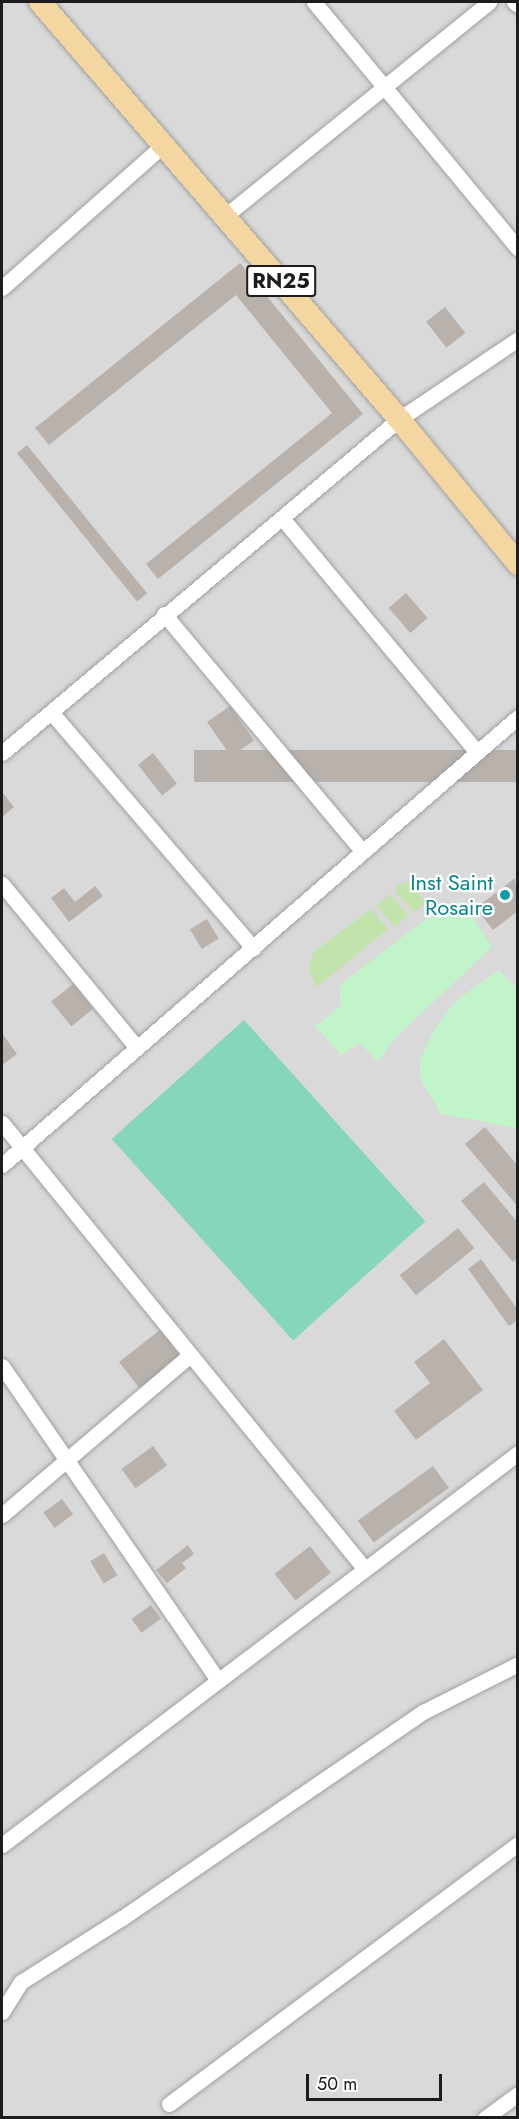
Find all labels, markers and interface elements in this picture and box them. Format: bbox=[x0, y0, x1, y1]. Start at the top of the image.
road number: RN25 bbox=[245, 263, 317, 299]
place label: Inst Saint Rosaire bbox=[410, 869, 493, 920]
marker: Inst Saint Rosaire bbox=[498, 888, 512, 902]
scale bar bbox=[309, 2062, 446, 2100]
text: 50 m bbox=[317, 2071, 357, 2097]

